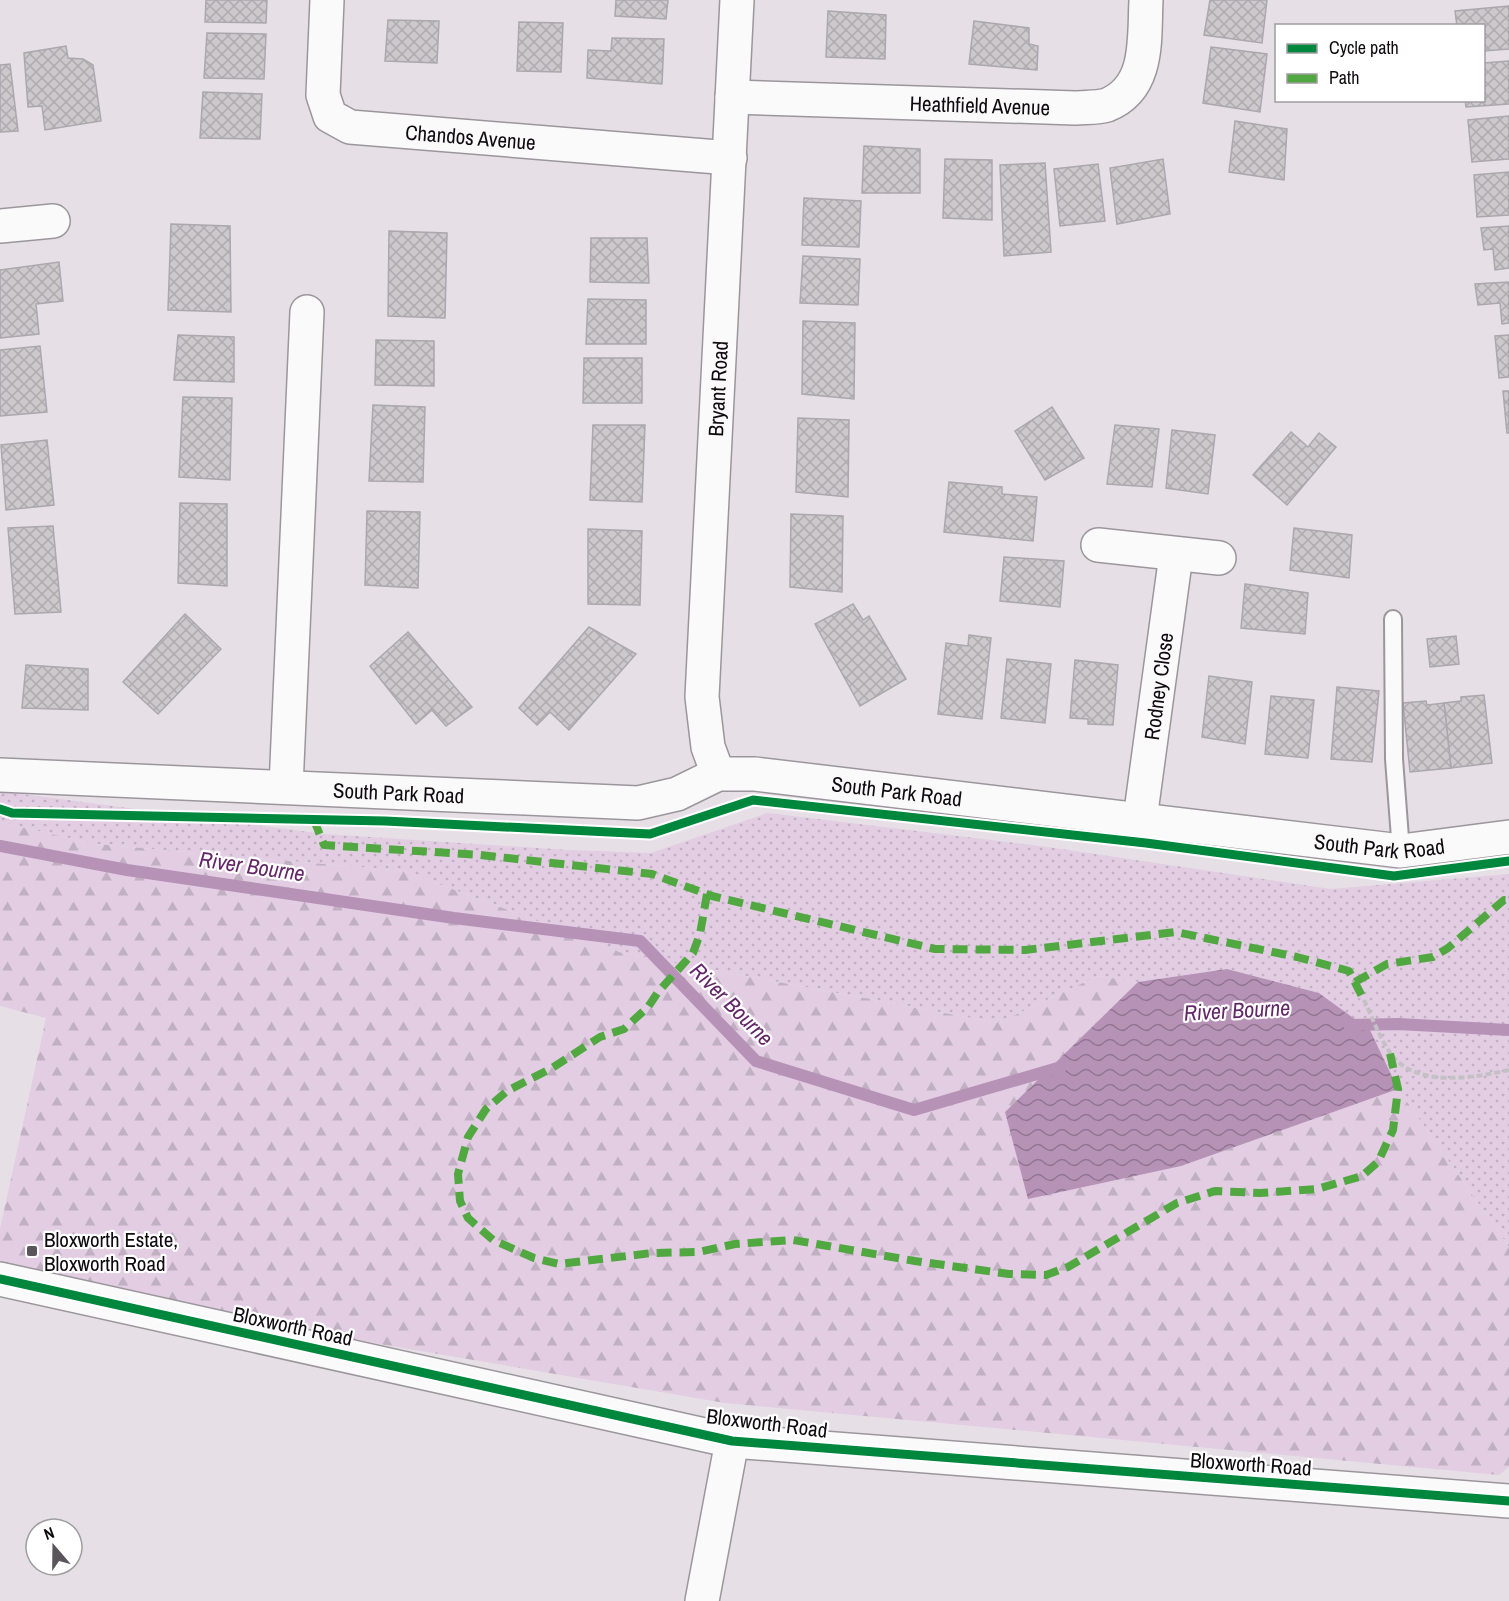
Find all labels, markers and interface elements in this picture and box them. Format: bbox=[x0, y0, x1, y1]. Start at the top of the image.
legend bbox=[1275, 24, 1485, 102]
text: Cycle path bbox=[1329, 35, 1399, 60]
text: Path bbox=[1329, 65, 1359, 90]
street label: Heathfield Avenue bbox=[909, 88, 1051, 122]
street label: Chandos Avenue bbox=[404, 117, 537, 157]
street label: Bryant Road bbox=[701, 340, 734, 437]
street label: Rodney Close bbox=[1136, 631, 1180, 742]
street label: South Park Road bbox=[830, 769, 964, 813]
street label: South Park Road bbox=[332, 775, 465, 810]
street label: South Park Road bbox=[1312, 826, 1446, 866]
water label: River Bourne bbox=[197, 844, 307, 888]
water label: River Bourne bbox=[684, 956, 780, 1052]
water label: River Bourne bbox=[1183, 992, 1291, 1028]
place label: Bloxworth Estate, Bloxworth Road bbox=[44, 1225, 178, 1278]
marker: Bloxworth Estate, Bloxworth Road bbox=[25, 1244, 39, 1258]
street label: Bloxworth Road bbox=[231, 1299, 355, 1353]
street label: Bloxworth Road bbox=[705, 1401, 829, 1445]
street label: Bloxworth Road bbox=[1189, 1445, 1313, 1483]
north arrow bbox=[24, 1517, 84, 1577]
text: N bbox=[41, 1521, 57, 1545]

